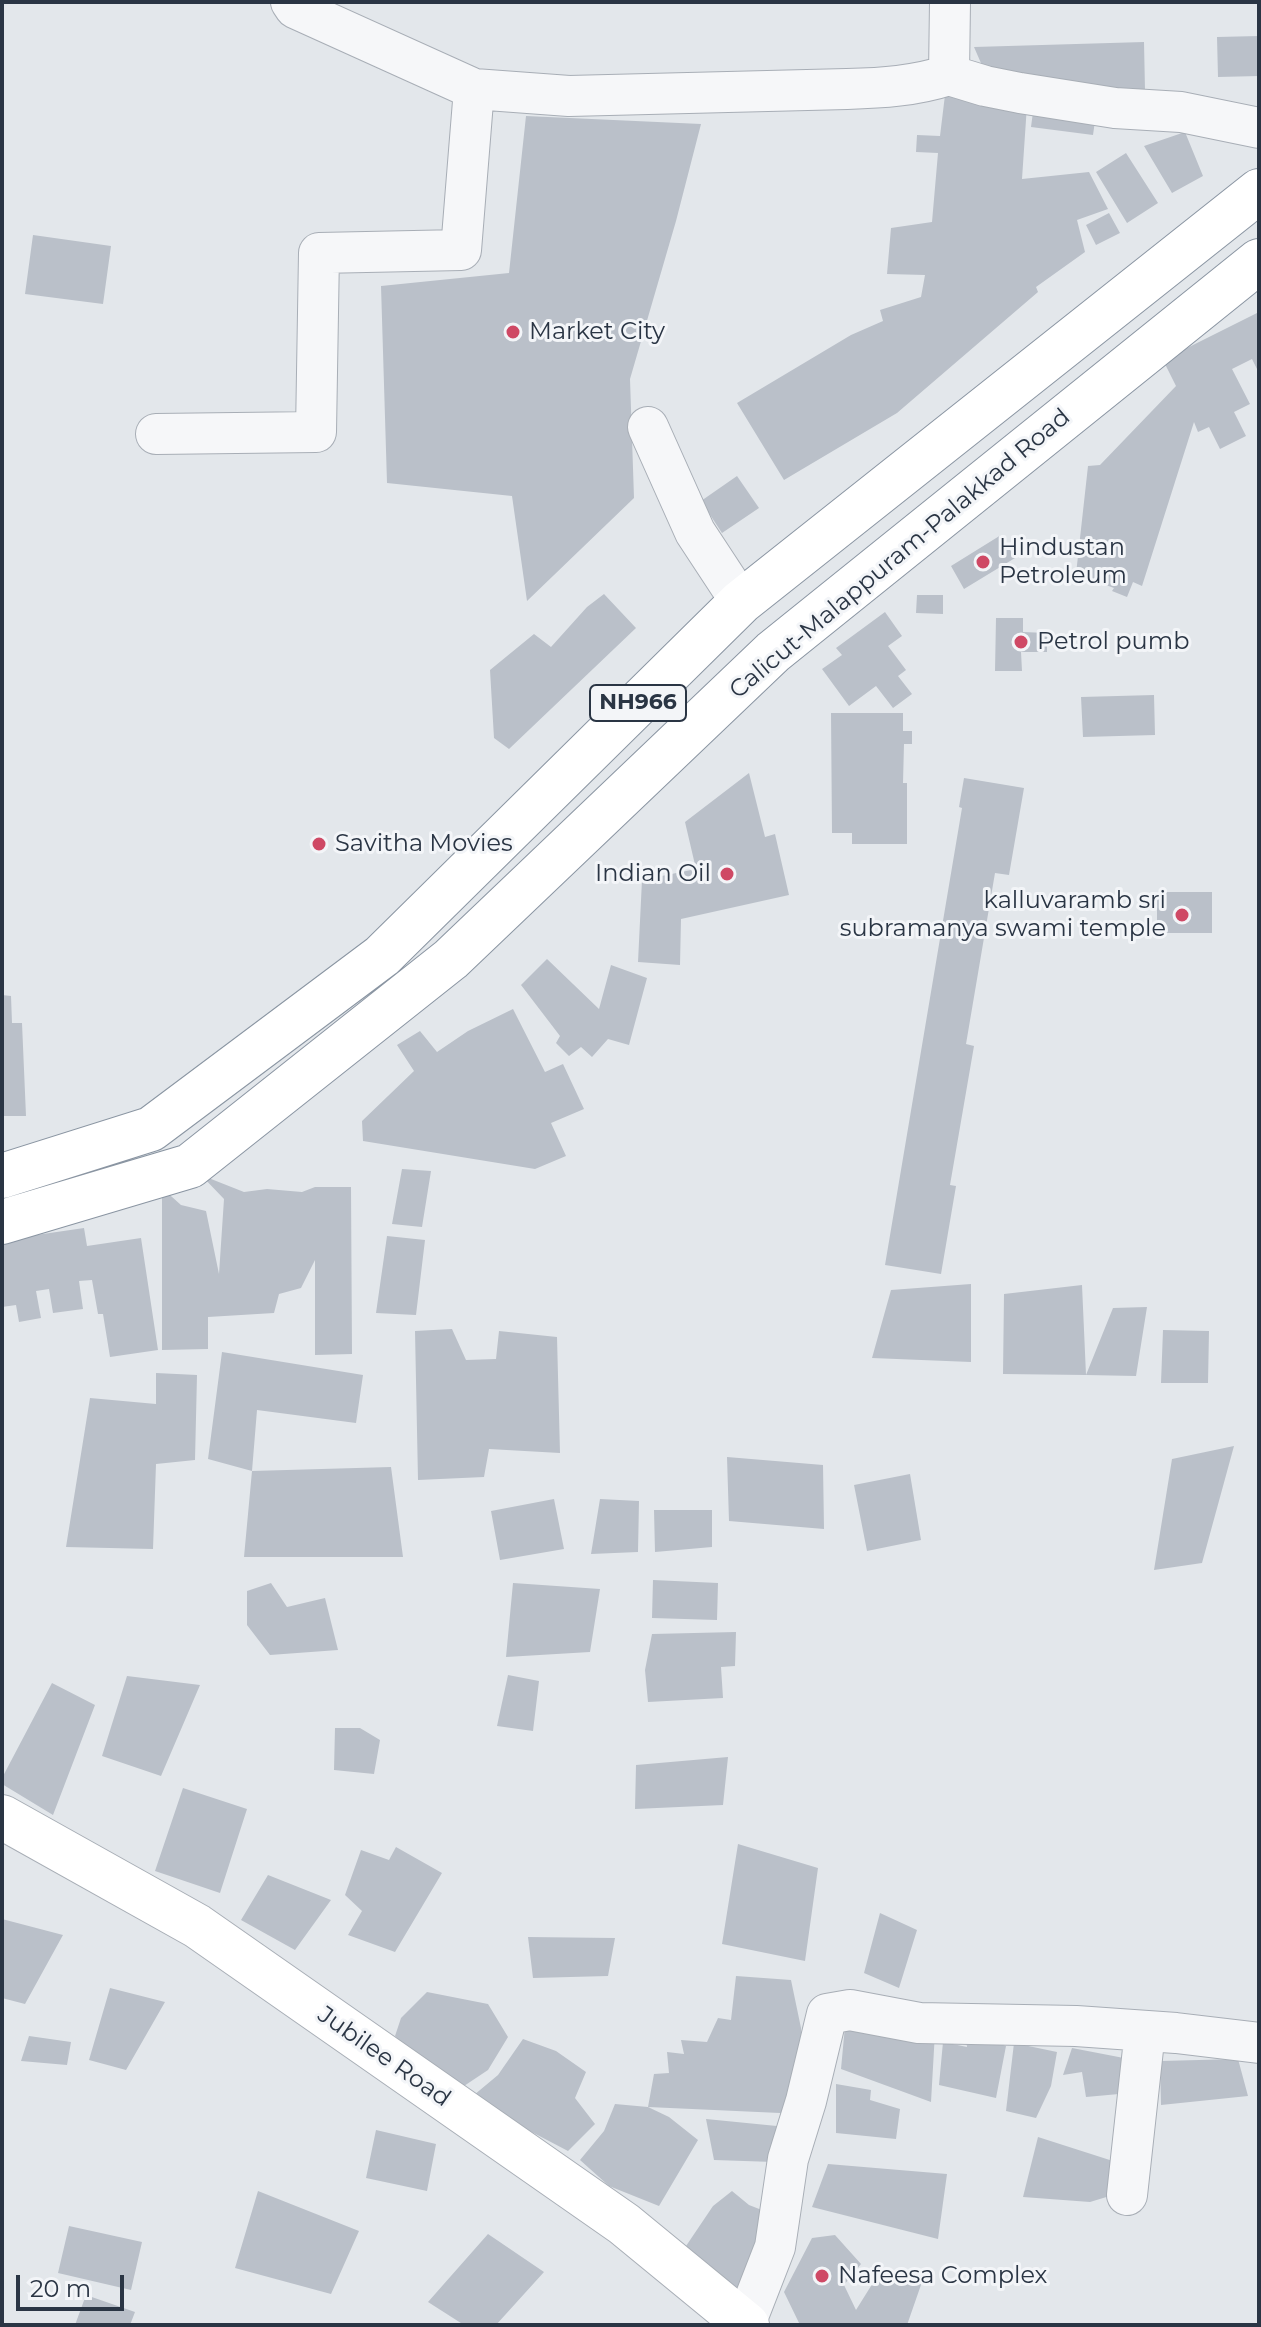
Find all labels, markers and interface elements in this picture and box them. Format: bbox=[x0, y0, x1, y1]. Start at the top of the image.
place label: Market City bbox=[529, 318, 665, 346]
marker: Market City bbox=[504, 323, 522, 341]
street label: Calicut-Malappuram-Palakkad Road bbox=[724, 403, 1076, 705]
place label: Hindustan Petroleum bbox=[999, 534, 1127, 590]
marker: Hindustan Petroleum bbox=[974, 553, 992, 571]
place label: Petrol pumb bbox=[1037, 628, 1189, 656]
marker: Petrol pumb bbox=[1012, 633, 1030, 651]
road number: NH966 bbox=[590, 685, 686, 721]
place label: Savitha Movies bbox=[335, 830, 513, 858]
marker: Savitha Movies bbox=[310, 835, 328, 853]
place label: Indian Oil bbox=[595, 860, 711, 888]
marker: Indian Oil bbox=[718, 865, 736, 883]
place label: kalluvaramb sri subramanya swami temple bbox=[840, 887, 1166, 943]
marker: kalluvaramb sri subramanya swami temple bbox=[1173, 906, 1191, 924]
street label: Jubilee Road bbox=[312, 2001, 456, 2113]
scale bar bbox=[20, 2259, 128, 2309]
place label: Nafeesa Complex bbox=[838, 2262, 1047, 2290]
marker: Nafeesa Complex bbox=[813, 2267, 831, 2285]
text: 20 m bbox=[30, 2274, 91, 2303]

